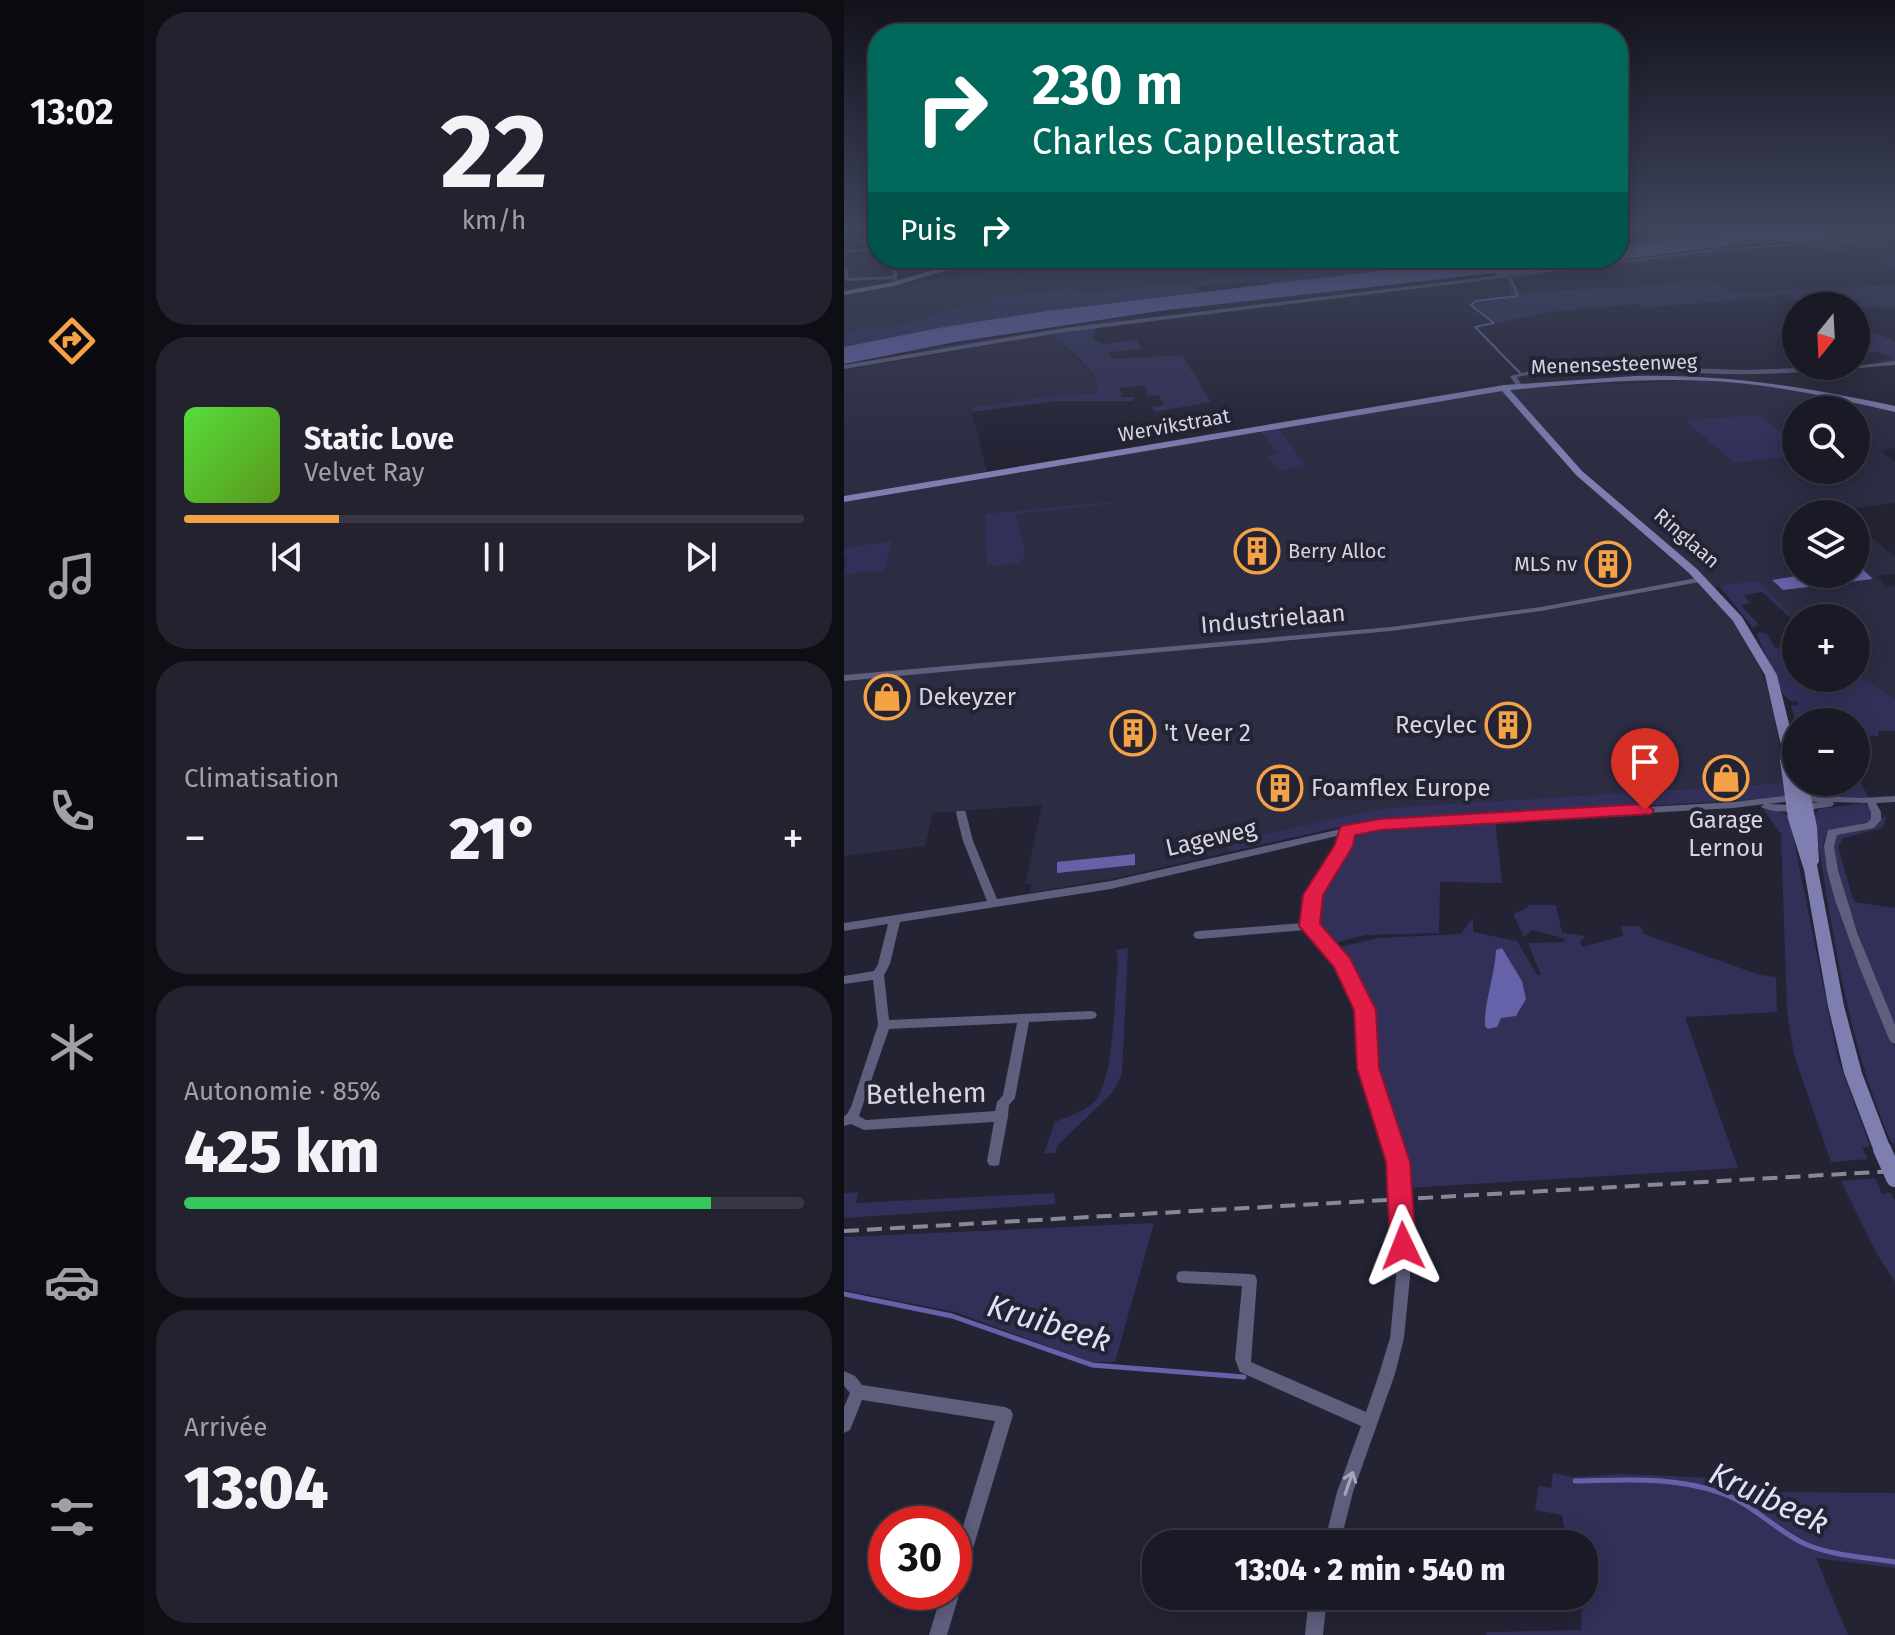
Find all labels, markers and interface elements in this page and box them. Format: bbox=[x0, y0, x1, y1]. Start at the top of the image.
text: 230 m bbox=[1032, 52, 1183, 119]
icon: right bbox=[900, 56, 1004, 160]
text: 13:02 bbox=[30, 90, 114, 134]
text: 22 bbox=[440, 90, 548, 215]
text: Charles Cappellestraat bbox=[1032, 120, 1399, 164]
text: km/h bbox=[462, 205, 526, 236]
icon: right bbox=[973, 208, 1017, 252]
text: Puis bbox=[900, 212, 957, 248]
north arrow bbox=[1782, 292, 1870, 380]
map controls bbox=[1782, 292, 1870, 796]
icon: directions bbox=[44, 313, 100, 369]
street label: Menensesteenweg bbox=[1530, 349, 1698, 379]
button: search bbox=[1782, 396, 1870, 484]
street label: Wervikstraat bbox=[1116, 403, 1232, 447]
text: Static Love bbox=[304, 421, 454, 457]
text: Velvet Ray bbox=[304, 457, 424, 488]
button: layers bbox=[1782, 500, 1870, 588]
street label: Ringlaan bbox=[1649, 503, 1725, 573]
building icon: Berry Alloc bbox=[1233, 527, 1281, 575]
icon: previous bbox=[265, 535, 309, 579]
icon: pause bbox=[472, 535, 516, 579]
icon: next bbox=[679, 535, 723, 579]
place label: Berry Alloc bbox=[1288, 539, 1386, 563]
building icon: MLS nv bbox=[1584, 540, 1632, 588]
icon: music bbox=[44, 548, 100, 604]
place label: MLS nv bbox=[1514, 552, 1577, 576]
street label: Industrielaan bbox=[1199, 599, 1347, 639]
button: + bbox=[1782, 604, 1870, 692]
shop icon: Dekeyzer bbox=[863, 673, 911, 721]
place label: Dekeyzer bbox=[918, 683, 1017, 711]
building icon: Recylec bbox=[1484, 701, 1532, 749]
button: − bbox=[1782, 708, 1870, 796]
building icon: 't Veer 2 bbox=[1109, 709, 1157, 757]
place label: Recylec bbox=[1395, 711, 1477, 739]
place label: 't Veer 2 bbox=[1164, 719, 1251, 747]
pin bbox=[1611, 728, 1679, 810]
icon: arrive bbox=[1623, 740, 1667, 784]
shop icon: Garage Lernou bbox=[1702, 754, 1750, 802]
text: Climatisation bbox=[184, 763, 340, 794]
building icon: Foamflex Europe bbox=[1256, 764, 1304, 812]
place label: Foamflex Europe bbox=[1311, 774, 1491, 802]
icon: phone bbox=[44, 783, 100, 839]
text: 21° bbox=[449, 803, 539, 875]
place label: Garage Lernou bbox=[1688, 806, 1764, 862]
text: − bbox=[184, 812, 206, 865]
text: + bbox=[782, 812, 804, 865]
street label: Lageweg bbox=[1163, 814, 1260, 862]
icon: climate bbox=[44, 1019, 100, 1075]
text: Autonomie · 85% bbox=[184, 1076, 381, 1107]
street label: Betlehem bbox=[865, 1076, 987, 1111]
text: 425 km bbox=[184, 1116, 379, 1188]
position arrow bbox=[1361, 1204, 1445, 1288]
icon: car bbox=[44, 1254, 100, 1310]
water label: Kruibeek bbox=[983, 1286, 1115, 1360]
text: Arrivée bbox=[184, 1412, 267, 1443]
text: 13:04 bbox=[184, 1452, 328, 1524]
water label: Kruibeek bbox=[1703, 1454, 1835, 1542]
one-way arrow bbox=[1342, 1470, 1357, 1495]
icon: filters bbox=[44, 1489, 100, 1545]
speed limit sign: 30 bbox=[868, 1506, 972, 1610]
text: 13:04 · 2 min · 540 m bbox=[1235, 1552, 1506, 1588]

